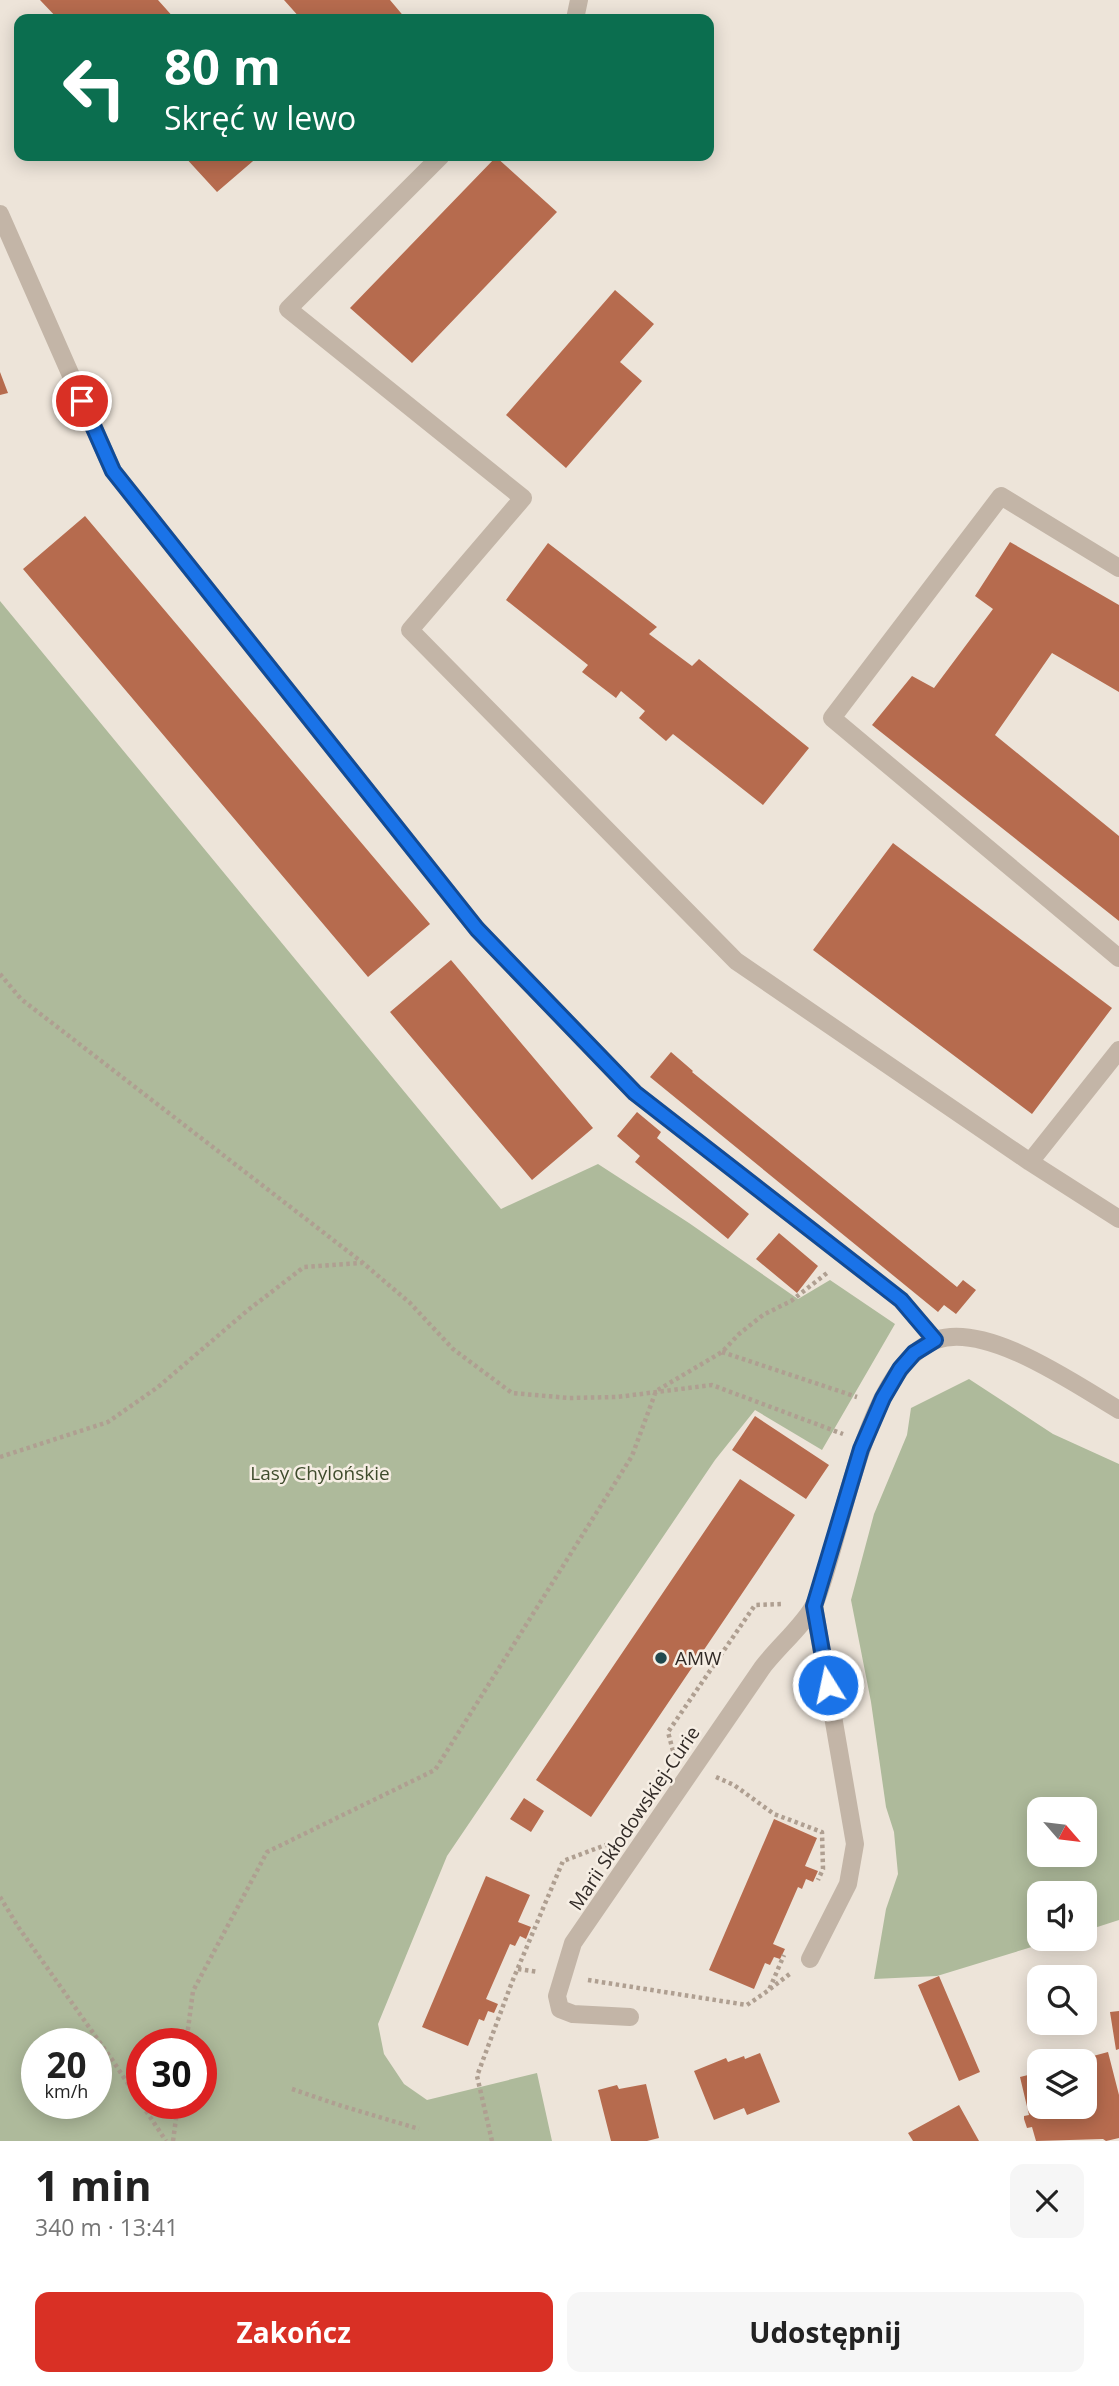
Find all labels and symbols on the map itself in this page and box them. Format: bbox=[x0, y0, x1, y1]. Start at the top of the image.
pin bbox=[52, 371, 112, 431]
park label: Lasy Chylońskie bbox=[250, 1460, 390, 1486]
place label: AMW bbox=[675, 1645, 722, 1671]
position arrow bbox=[791, 1648, 865, 1722]
marker: AMW bbox=[653, 1650, 669, 1666]
street label: Marii Skłodowskiej-Curie bbox=[563, 1721, 705, 1915]
north arrow bbox=[1027, 1797, 1097, 1867]
speed limit sign: 30 bbox=[126, 2028, 217, 2119]

